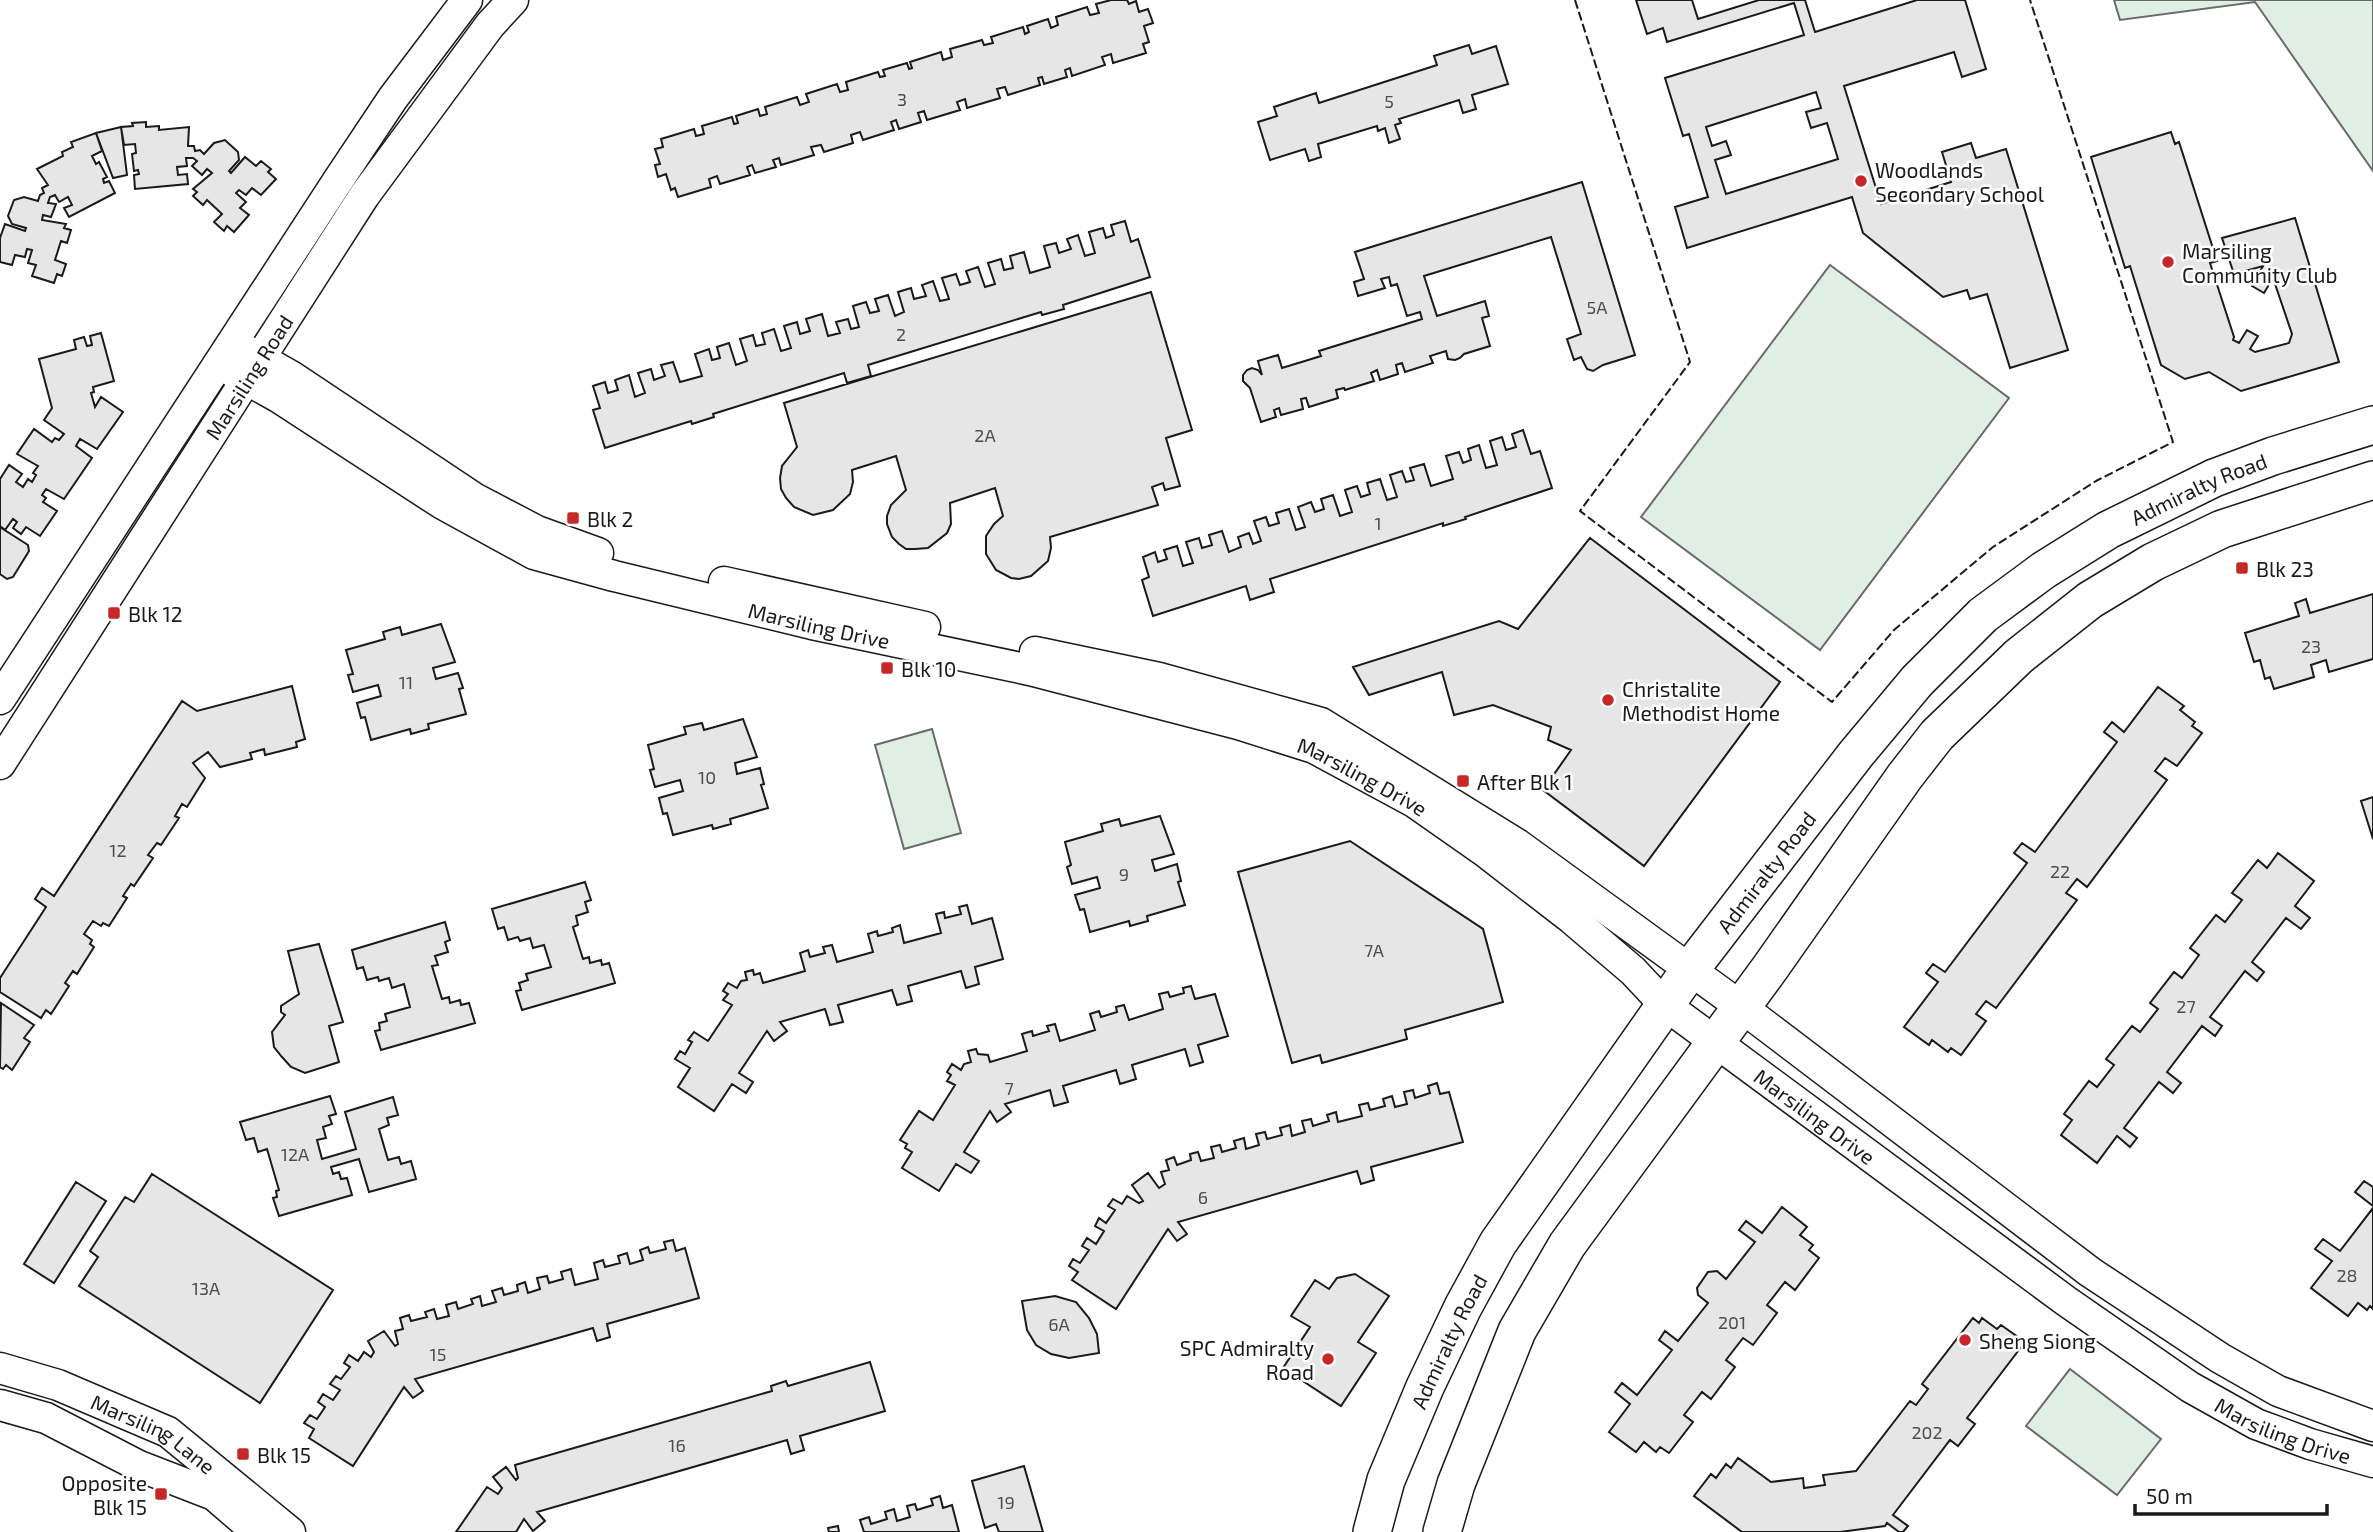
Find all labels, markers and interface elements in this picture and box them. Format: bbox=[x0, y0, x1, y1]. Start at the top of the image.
house number: 3 bbox=[897, 88, 907, 110]
house number: 5 bbox=[1384, 90, 1394, 112]
place label: Woodlands Secondary School bbox=[1875, 157, 2045, 206]
marker: Woodlands Secondary School bbox=[1853, 173, 1869, 189]
place label: Marsiling Community Club bbox=[2182, 238, 2338, 287]
marker: Marsiling Community Club bbox=[2160, 254, 2176, 270]
house number: 5A bbox=[1587, 296, 1608, 318]
street label: Marsiling Road bbox=[199, 310, 297, 444]
house number: 2 bbox=[896, 323, 906, 345]
house number: 2A bbox=[974, 424, 996, 446]
street label: Admiralty Road bbox=[2126, 447, 2270, 530]
place label: Blk 2 bbox=[587, 506, 633, 531]
marker: Blk 2 bbox=[565, 510, 581, 526]
house number: 1 bbox=[1374, 512, 1382, 534]
place label: Blk 23 bbox=[2256, 556, 2314, 581]
marker: Blk 23 bbox=[2234, 560, 2250, 576]
street label: Marsiling Drive bbox=[746, 597, 892, 653]
place label: Blk 12 bbox=[128, 601, 183, 626]
marker: Blk 12 bbox=[106, 605, 122, 621]
house number: 23 bbox=[2301, 635, 2321, 657]
place label: Blk 10 bbox=[901, 656, 956, 681]
marker: Blk 10 bbox=[879, 660, 895, 676]
house number: 11 bbox=[399, 671, 413, 693]
place label: Christalite Methodist Home bbox=[1622, 676, 1780, 725]
marker: Christalite Methodist Home bbox=[1600, 692, 1616, 708]
street label: Marsiling Drive bbox=[1295, 731, 1433, 820]
house number: 10 bbox=[698, 766, 716, 788]
place label: After Blk 1 bbox=[1477, 769, 1573, 794]
marker: After Blk 1 bbox=[1455, 773, 1471, 789]
street label: Admiralty Road bbox=[1711, 806, 1820, 937]
house number: 12 bbox=[109, 839, 127, 861]
house number: 22 bbox=[2050, 860, 2070, 882]
house number: 9 bbox=[1119, 863, 1129, 885]
house number: 7A bbox=[1364, 939, 1385, 961]
house number: 27 bbox=[2176, 995, 2196, 1017]
street label: Marsiling Drive bbox=[1750, 1063, 1881, 1169]
house number: 7 bbox=[1004, 1077, 1014, 1099]
house number: 12A bbox=[281, 1143, 310, 1165]
house number: 6 bbox=[1198, 1186, 1208, 1208]
house number: 28 bbox=[2336, 1264, 2358, 1286]
street label: Admiralty Road bbox=[1405, 1269, 1491, 1412]
house number: 13A bbox=[192, 1277, 221, 1299]
house number: 201 bbox=[1718, 1311, 1746, 1333]
house number: 6A bbox=[1048, 1313, 1071, 1335]
place label: Sheng Siong bbox=[1979, 1328, 2096, 1353]
marker: Sheng Siong bbox=[1957, 1332, 1973, 1348]
place label: SPC Admiralty Road bbox=[1180, 1335, 1314, 1384]
house number: 15 bbox=[430, 1343, 446, 1365]
marker: SPC Admiralty Road bbox=[1320, 1351, 1336, 1367]
street label: Marsiling Lane bbox=[88, 1388, 221, 1478]
street label: Marsiling Drive bbox=[2211, 1391, 2354, 1468]
house number: 202 bbox=[1911, 1421, 1943, 1443]
house number: 16 bbox=[668, 1434, 686, 1456]
place label: Blk 15 bbox=[257, 1442, 311, 1467]
marker: Blk 15 bbox=[235, 1446, 251, 1462]
place label: Opposite Blk 15 bbox=[62, 1470, 147, 1519]
scale bar bbox=[2135, 1472, 2328, 1516]
text: 50 m bbox=[2146, 1483, 2193, 1508]
marker: Opposite Blk 15 bbox=[153, 1486, 169, 1502]
house number: 19 bbox=[997, 1491, 1015, 1513]

